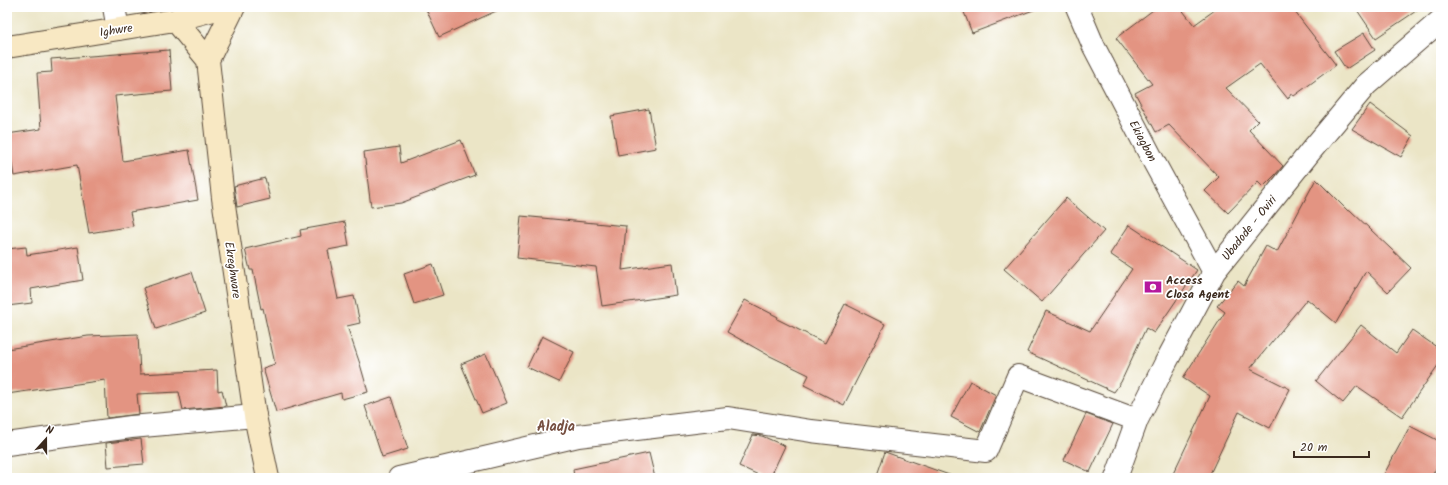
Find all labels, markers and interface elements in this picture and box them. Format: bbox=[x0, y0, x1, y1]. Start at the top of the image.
street label: Ighwre bbox=[98, 18, 135, 42]
street label: Ekiagbon bbox=[1124, 117, 1162, 166]
street label: Ubadode - Oviri bbox=[1217, 191, 1282, 265]
street label: Ekreghware bbox=[219, 240, 246, 300]
place label: Access Closa Agent bbox=[1166, 271, 1230, 304]
bank icon: Access Closa Agent bbox=[1143, 277, 1163, 297]
district label: Aladja bbox=[537, 416, 575, 438]
north arrow bbox=[26, 419, 66, 459]
text: N bbox=[43, 421, 56, 440]
scale bar bbox=[1294, 433, 1369, 459]
text: 20 m bbox=[1300, 438, 1328, 457]

